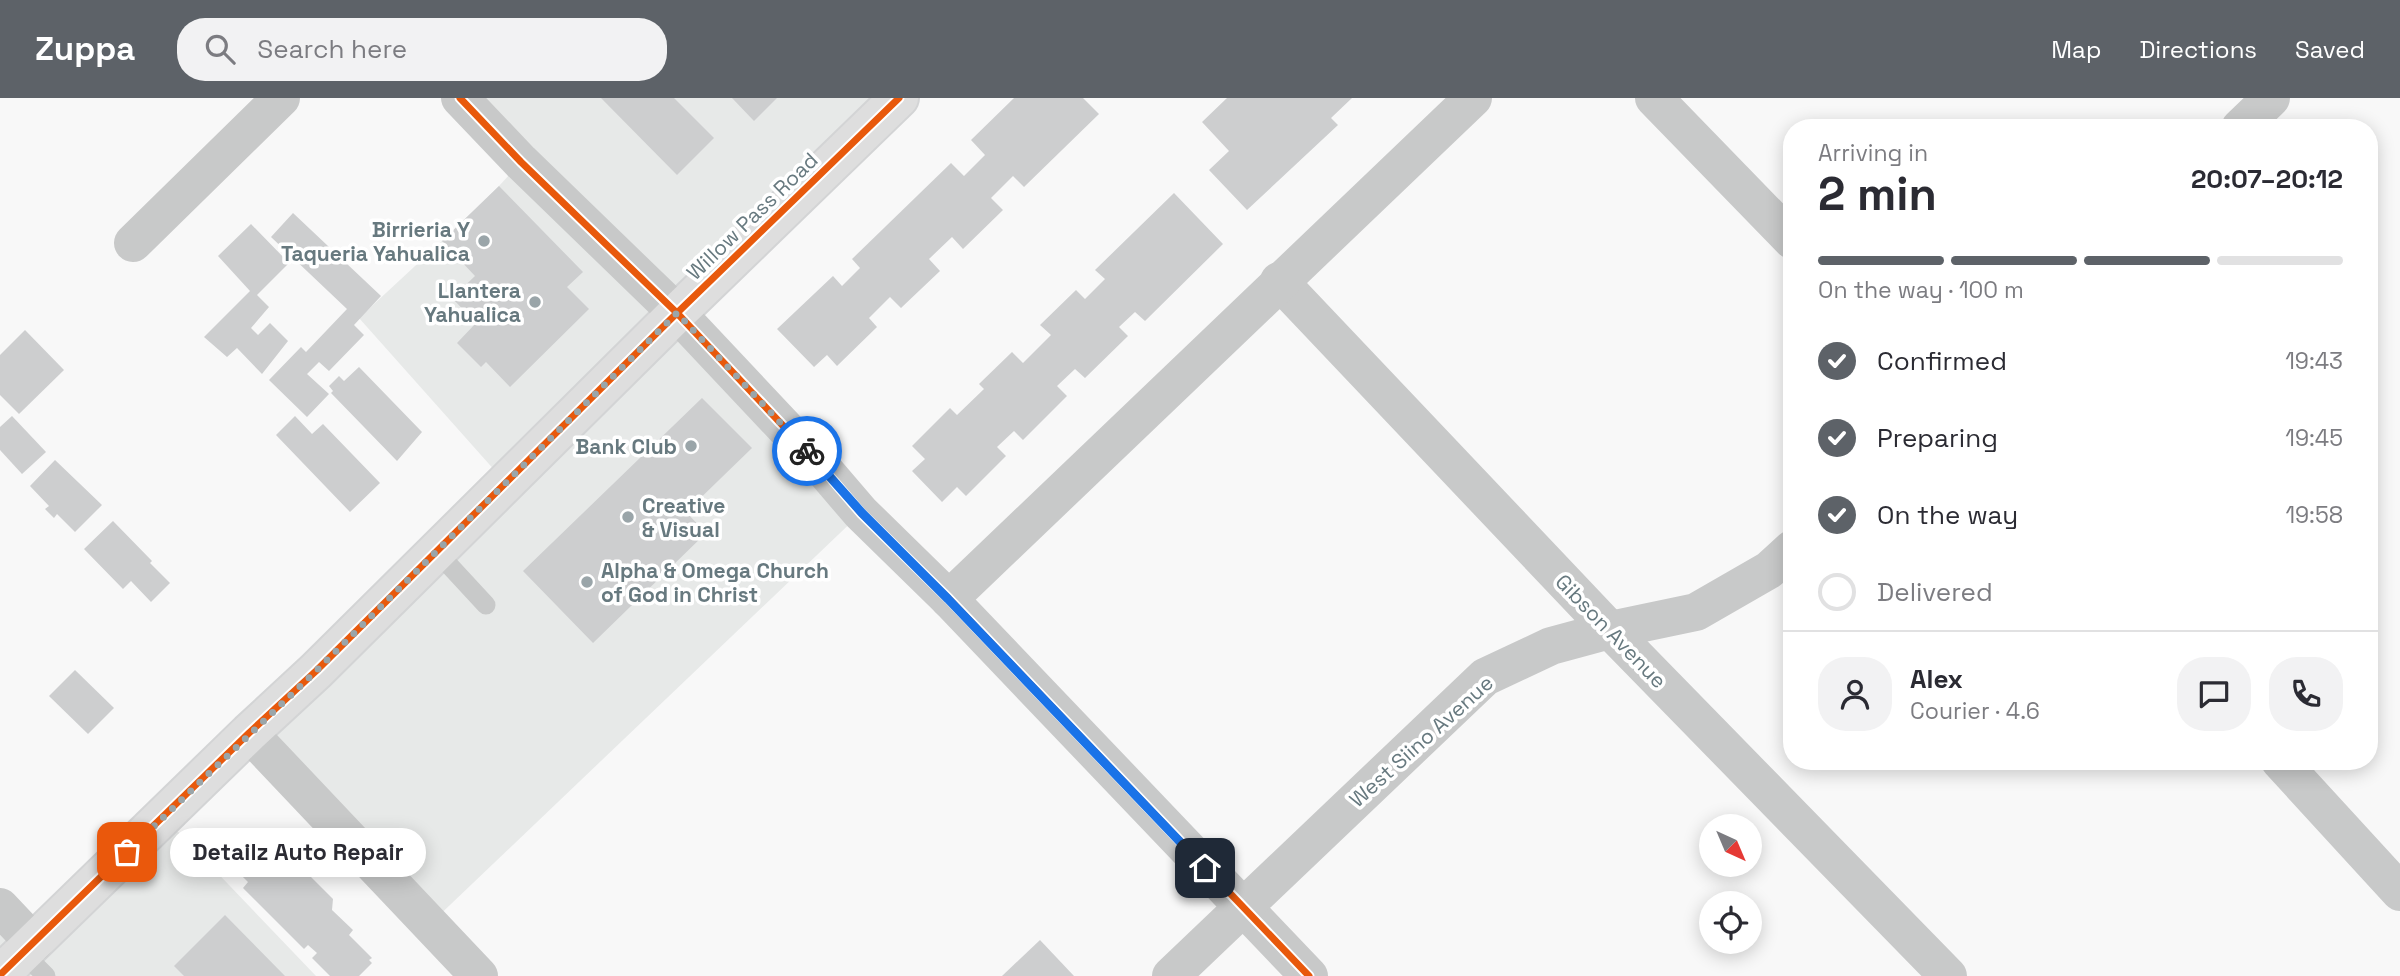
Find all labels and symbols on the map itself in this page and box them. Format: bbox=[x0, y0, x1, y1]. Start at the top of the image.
street label: Willow Pass Road bbox=[681, 146, 823, 286]
place label: Birrieria Y Taqueria Yahualica bbox=[281, 216, 470, 267]
marker: Birrieria Y Taqueria Yahualica bbox=[476, 233, 492, 249]
place label: Llantera Yahualica bbox=[424, 277, 521, 328]
marker: Llantera Yahualica bbox=[527, 294, 543, 310]
courier bbox=[772, 416, 842, 486]
place label: Bank Club bbox=[575, 433, 677, 460]
marker: Bank Club bbox=[683, 438, 699, 454]
place label: Creative & Visual bbox=[642, 492, 725, 543]
marker: Creative & Visual bbox=[620, 509, 636, 525]
place label: Alpha & Omega Church of God in Christ bbox=[601, 557, 829, 608]
street label: Gibson Avenue bbox=[1550, 568, 1672, 694]
marker: Alpha & Omega Church of God in Christ bbox=[579, 574, 595, 590]
street label: West Siino Avenue bbox=[1343, 669, 1499, 813]
north arrow bbox=[1699, 814, 1762, 877]
pin bbox=[97, 822, 157, 882]
callout: Detailz Auto Repair bbox=[169, 828, 424, 876]
pin bbox=[1175, 838, 1235, 898]

